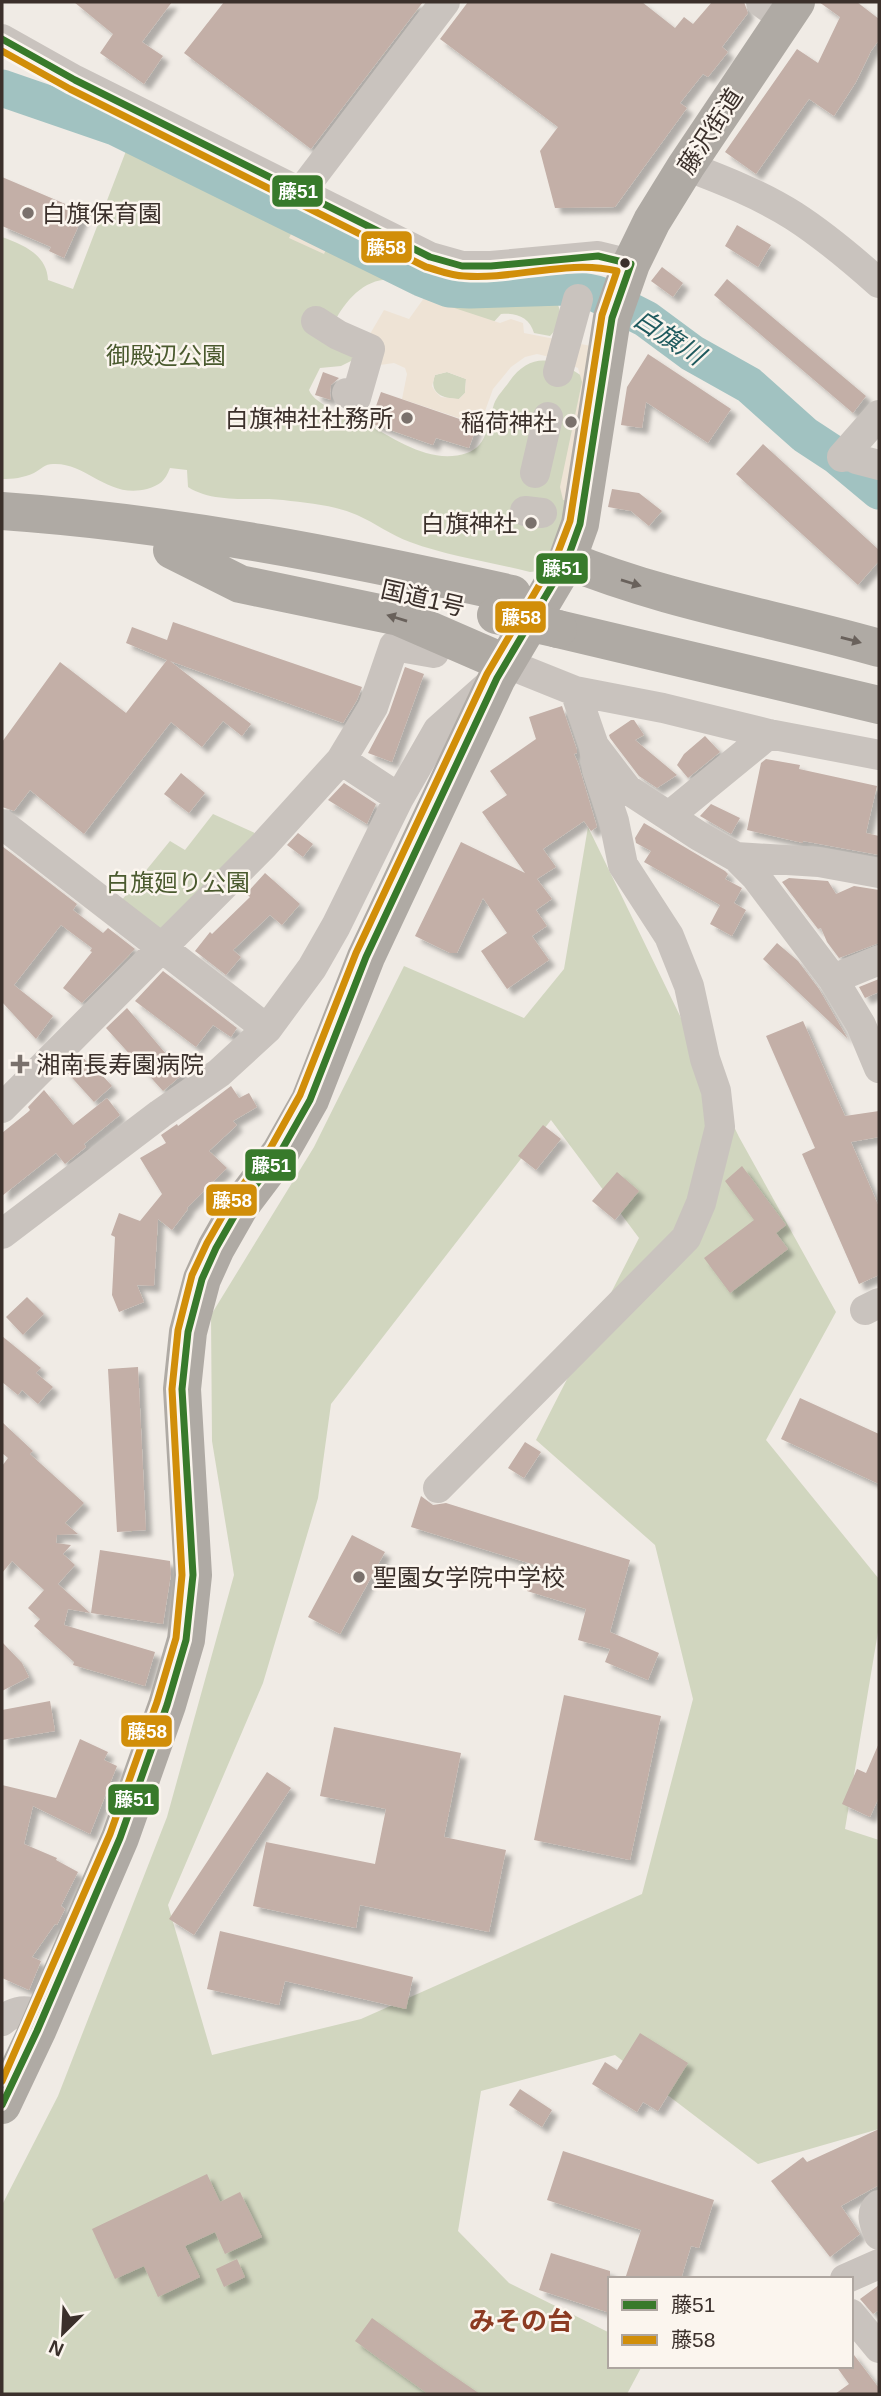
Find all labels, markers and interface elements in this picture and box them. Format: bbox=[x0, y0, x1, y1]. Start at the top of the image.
street label: 藤沢街道 bbox=[673, 83, 747, 179]
line badge: 藤51 bbox=[271, 174, 324, 208]
text: 藤51 bbox=[278, 181, 318, 202]
place label: 白旗保育園 bbox=[42, 200, 162, 227]
marker: 白旗保育園 bbox=[20, 205, 36, 221]
line badge: 藤58 bbox=[360, 230, 413, 264]
text: 藤58 bbox=[366, 237, 406, 258]
unlabelled marker bbox=[618, 256, 632, 270]
water label: 白旗川 bbox=[628, 303, 712, 372]
park label: 御殿辺公園 bbox=[106, 342, 226, 369]
place label: 白旗神社社務所 bbox=[225, 405, 393, 432]
place label: 稲荷神社 bbox=[461, 409, 557, 436]
marker: 白旗神社社務所 bbox=[399, 410, 415, 426]
marker: 稲荷神社 bbox=[563, 414, 579, 430]
place label: 白旗神社 bbox=[421, 510, 517, 537]
marker: 白旗神社 bbox=[523, 515, 539, 531]
line badge: 藤51 bbox=[535, 552, 589, 585]
text: 藤51 bbox=[542, 558, 582, 579]
street label: 国道1号 bbox=[378, 575, 468, 621]
one-way arrow bbox=[621, 579, 642, 589]
line badge: 藤58 bbox=[494, 600, 547, 634]
text: 藤58 bbox=[501, 607, 541, 628]
one-way arrow bbox=[387, 612, 408, 622]
one-way arrow bbox=[840, 635, 862, 646]
park label: 白旗廻り公園 bbox=[106, 869, 250, 896]
place label: 湘南長寿園病院 bbox=[36, 1051, 204, 1078]
marker: 湘南長寿園病院 bbox=[10, 1054, 30, 1074]
line badge: 藤51 bbox=[244, 1148, 297, 1182]
text: 藤51 bbox=[251, 1155, 291, 1176]
line badge: 藤58 bbox=[205, 1183, 258, 1217]
text: 藤58 bbox=[212, 1190, 252, 1211]
place label: 聖園女学院中学校 bbox=[373, 1564, 565, 1591]
marker: 聖園女学院中学校 bbox=[351, 1569, 367, 1585]
line badge: 藤58 bbox=[120, 1714, 173, 1748]
text: 藤58 bbox=[127, 1721, 167, 1742]
line badge: 藤51 bbox=[107, 1783, 160, 1816]
text: 藤51 bbox=[114, 1789, 154, 1810]
legend bbox=[608, 2277, 853, 2368]
text: 藤51 bbox=[671, 2293, 715, 2316]
north arrow bbox=[28, 2298, 98, 2368]
district label: みその台 bbox=[469, 2306, 573, 2336]
text: 藤58 bbox=[671, 2328, 715, 2351]
text: N bbox=[46, 2336, 67, 2360]

